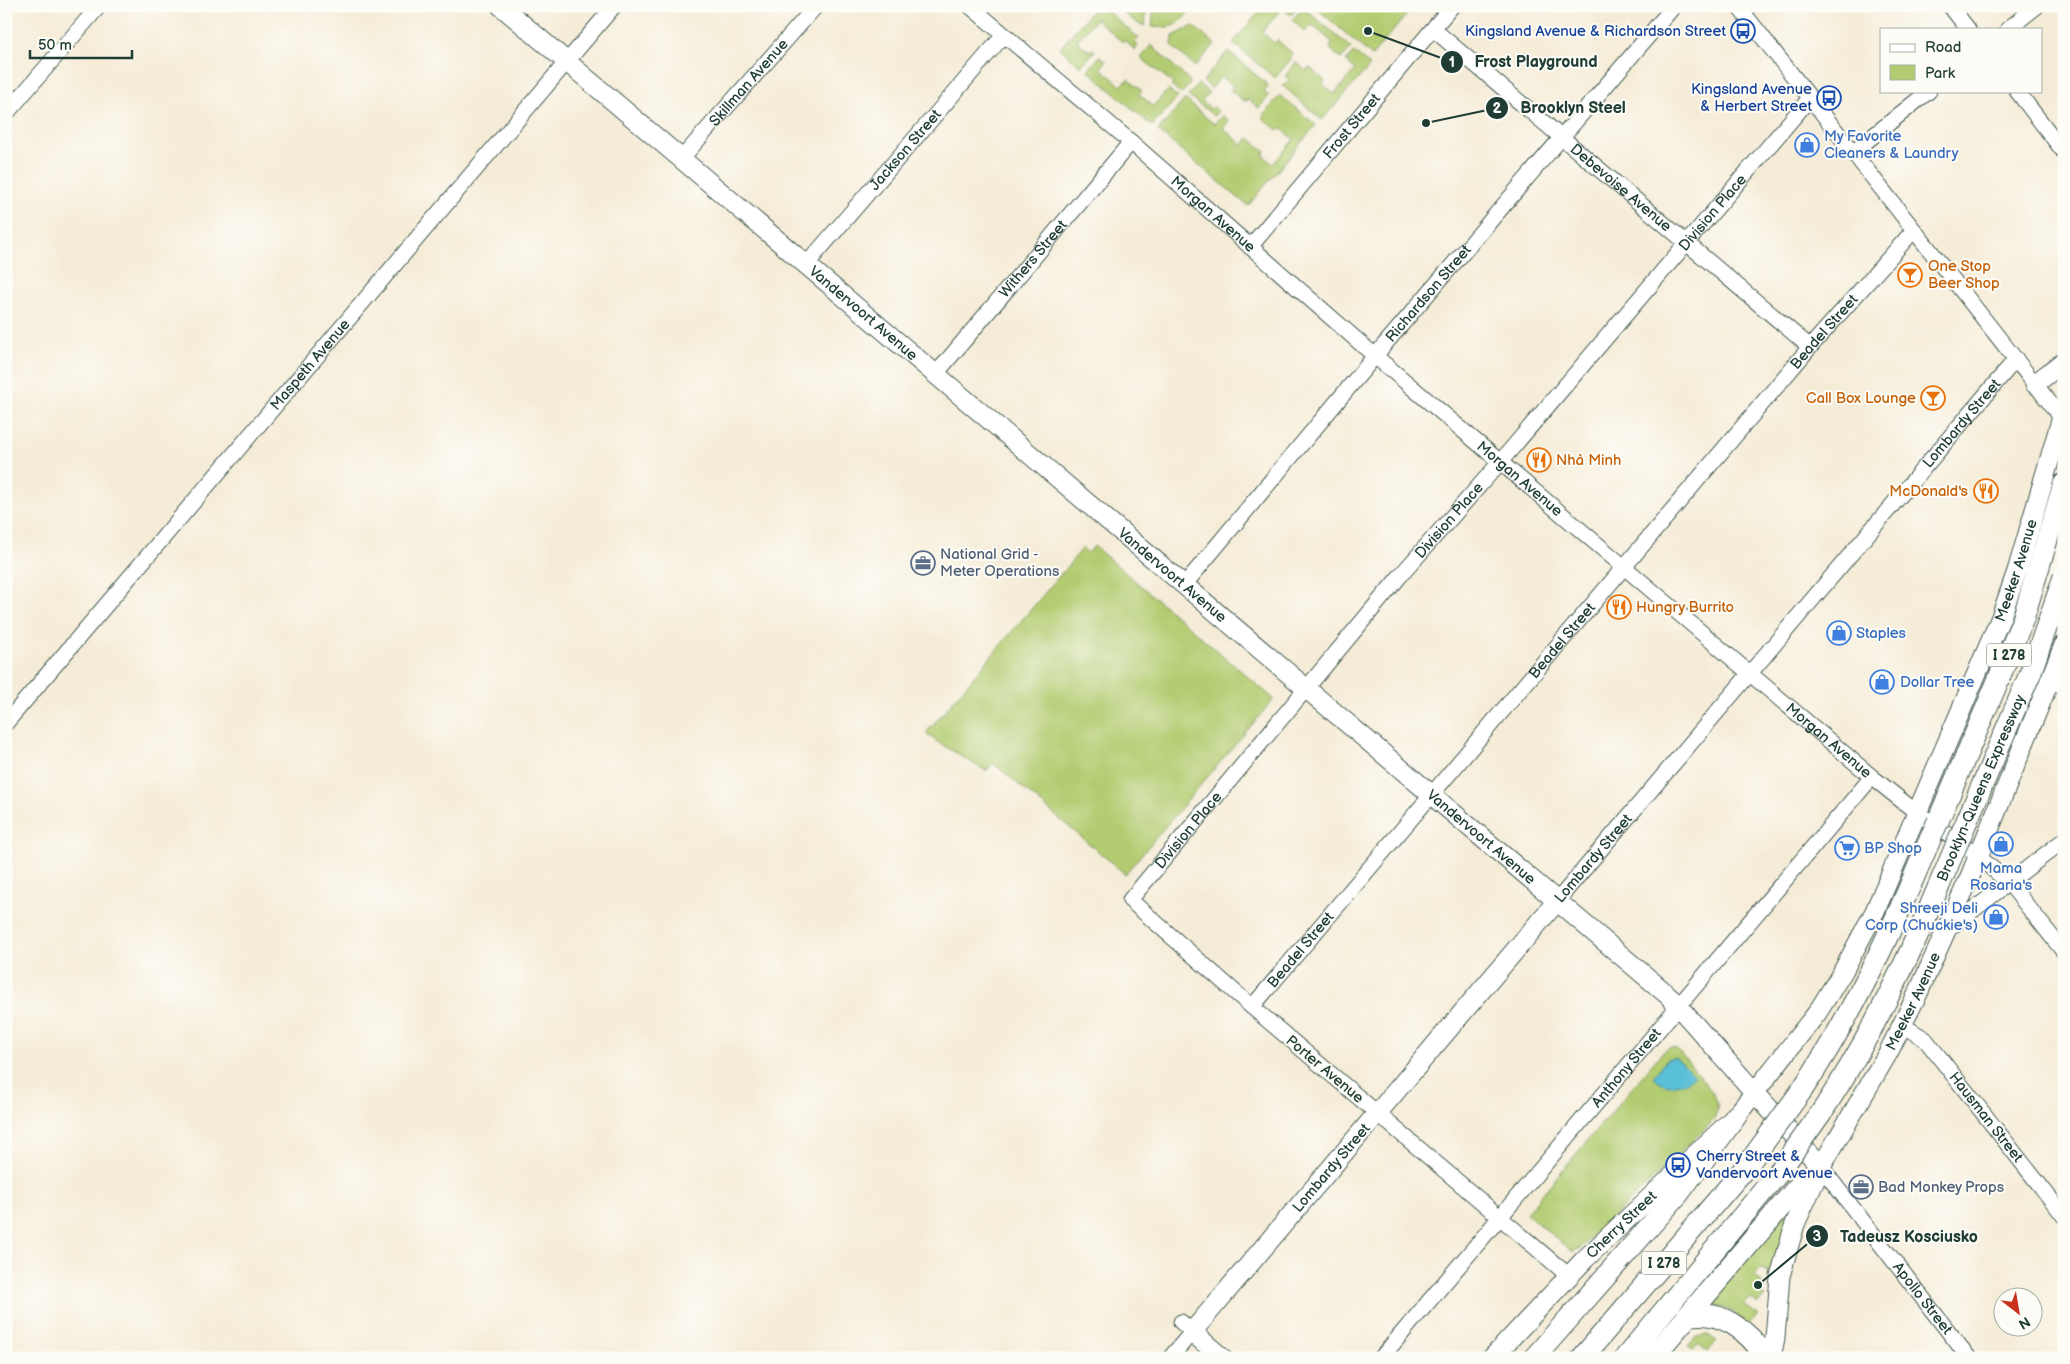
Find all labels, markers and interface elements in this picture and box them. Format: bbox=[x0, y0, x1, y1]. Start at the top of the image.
bus stop icon: Kingsland Avenue & Richardson Street bbox=[1730, 18, 1756, 44]
place label: Kingsland Avenue & Richardson Street bbox=[1465, 22, 1726, 41]
scale bar bbox=[30, 28, 132, 60]
legend bbox=[1880, 28, 2042, 92]
street label: Skillman Avenue bbox=[705, 35, 793, 131]
text: 50 m bbox=[38, 36, 72, 55]
text: Road bbox=[1925, 38, 1961, 57]
callout: Frost Playground bbox=[1440, 46, 1608, 77]
text: 1 bbox=[1449, 53, 1455, 72]
text: Frost Playground bbox=[1474, 53, 1598, 72]
text: Park bbox=[1925, 64, 1956, 83]
place label: Kingsland Avenue & Herbert Street bbox=[1691, 80, 1812, 116]
bus stop icon: Kingsland Avenue & Herbert Street bbox=[1816, 85, 1842, 111]
street label: Frost Street bbox=[1319, 89, 1385, 163]
callout: Brooklyn Steel bbox=[1485, 92, 1636, 123]
text: 2 bbox=[1493, 99, 1502, 118]
text: Brooklyn Steel bbox=[1520, 99, 1626, 118]
street label: Jackson Street bbox=[865, 105, 946, 195]
place label: My Favorite Cleaners & Laundry bbox=[1824, 127, 1959, 163]
shop icon: My Favorite Cleaners & Laundry bbox=[1794, 132, 1820, 158]
street label: Debevoise Avenue bbox=[1566, 140, 1675, 236]
street label: Division Place bbox=[1675, 171, 1751, 255]
street label: Morgan Avenue bbox=[1166, 172, 1259, 257]
street label: Withers Street bbox=[995, 216, 1072, 302]
street label: Richardson Street bbox=[1382, 241, 1476, 346]
place label: One Stop Beer Shop bbox=[1928, 257, 2000, 293]
street label: Vandervoort Avenue bbox=[805, 262, 921, 365]
bar icon: One Stop Beer Shop bbox=[1897, 262, 1923, 288]
street label: Beadel Street bbox=[1786, 290, 1863, 373]
street label: Maspeth Avenue bbox=[266, 315, 354, 414]
street label: Lombardy Street bbox=[1919, 375, 2005, 472]
bar icon: Call Box Lounge bbox=[1920, 385, 1946, 411]
place label: Call Box Lounge bbox=[1806, 389, 1916, 408]
street label: Morgan Avenue bbox=[1473, 437, 1566, 521]
restaurant icon: Nhà Minh bbox=[1526, 447, 1552, 473]
place label: Nhà Minh bbox=[1556, 451, 1621, 470]
restaurant icon: McDonald's bbox=[1973, 478, 1999, 504]
street label: Division Place bbox=[1411, 479, 1488, 562]
place label: McDonald's bbox=[1889, 482, 1969, 501]
street label: Meeker Avenue bbox=[1991, 517, 2042, 624]
street label: Vandervoort Avenue bbox=[1114, 524, 1230, 627]
place label: National Grid - Meter Operations bbox=[940, 545, 1060, 581]
office icon: National Grid - Meter Operations bbox=[910, 550, 936, 576]
restaurant icon: Hungry Burrito bbox=[1606, 594, 1632, 620]
place label: Hungry Burrito bbox=[1636, 598, 1734, 617]
street label: Beadel Street bbox=[1525, 599, 1600, 683]
shop icon: Staples bbox=[1826, 620, 1852, 646]
place label: Staples bbox=[1856, 624, 1907, 643]
road number: I 278 bbox=[1986, 644, 2032, 666]
shop icon: Dollar Tree bbox=[1869, 669, 1895, 695]
place label: Dollar Tree bbox=[1900, 673, 1975, 692]
street label: Brooklyn-Queens Expressway bbox=[1933, 692, 2030, 884]
street label: Morgan Avenue bbox=[1782, 699, 1875, 783]
street label: Vandervoort Avenue bbox=[1423, 786, 1539, 889]
street label: Division Place bbox=[1151, 788, 1226, 873]
street label: Lombardy Street bbox=[1551, 810, 1637, 907]
shop icon: Mama Rosaria's bbox=[1988, 831, 2014, 857]
supermarket icon: BP Shop bbox=[1834, 835, 1860, 861]
place label: BP Shop bbox=[1864, 839, 1922, 858]
place label: Mama Rosaria's bbox=[1970, 859, 2033, 895]
place label: Shreeji Deli Corp (Chuckie's) bbox=[1865, 899, 1978, 935]
shop icon: Shreeji Deli Corp (Chuckie's) bbox=[1983, 904, 2009, 930]
street label: Beadel Street bbox=[1263, 908, 1339, 992]
street label: Meeker Avenue bbox=[1882, 949, 1945, 1054]
street label: Anthony Street bbox=[1588, 1024, 1666, 1112]
street label: Porter Avenue bbox=[1282, 1031, 1368, 1108]
street label: Hausman Street bbox=[1944, 1068, 2027, 1167]
street label: Lombardy Street bbox=[1288, 1119, 1375, 1216]
place label: Cherry Street & Vandervoort Avenue bbox=[1696, 1147, 1833, 1183]
bus stop icon: Cherry Street & Vandervoort Avenue bbox=[1665, 1152, 1691, 1178]
office icon: Bad Monkey Props bbox=[1848, 1174, 1874, 1200]
place label: Bad Monkey Props bbox=[1878, 1178, 2005, 1197]
street label: Cherry Street bbox=[1582, 1187, 1661, 1263]
callout: Tadeusz Kosciusko bbox=[1805, 1221, 1988, 1252]
text: 3 bbox=[1813, 1227, 1822, 1246]
text: Tadeusz Kosciusko bbox=[1840, 1228, 1978, 1247]
road number: I 278 bbox=[1642, 1252, 1686, 1274]
street label: Apollo Street bbox=[1888, 1258, 1957, 1339]
north arrow bbox=[1992, 1286, 2042, 1336]
text: N bbox=[2016, 1313, 2033, 1333]

